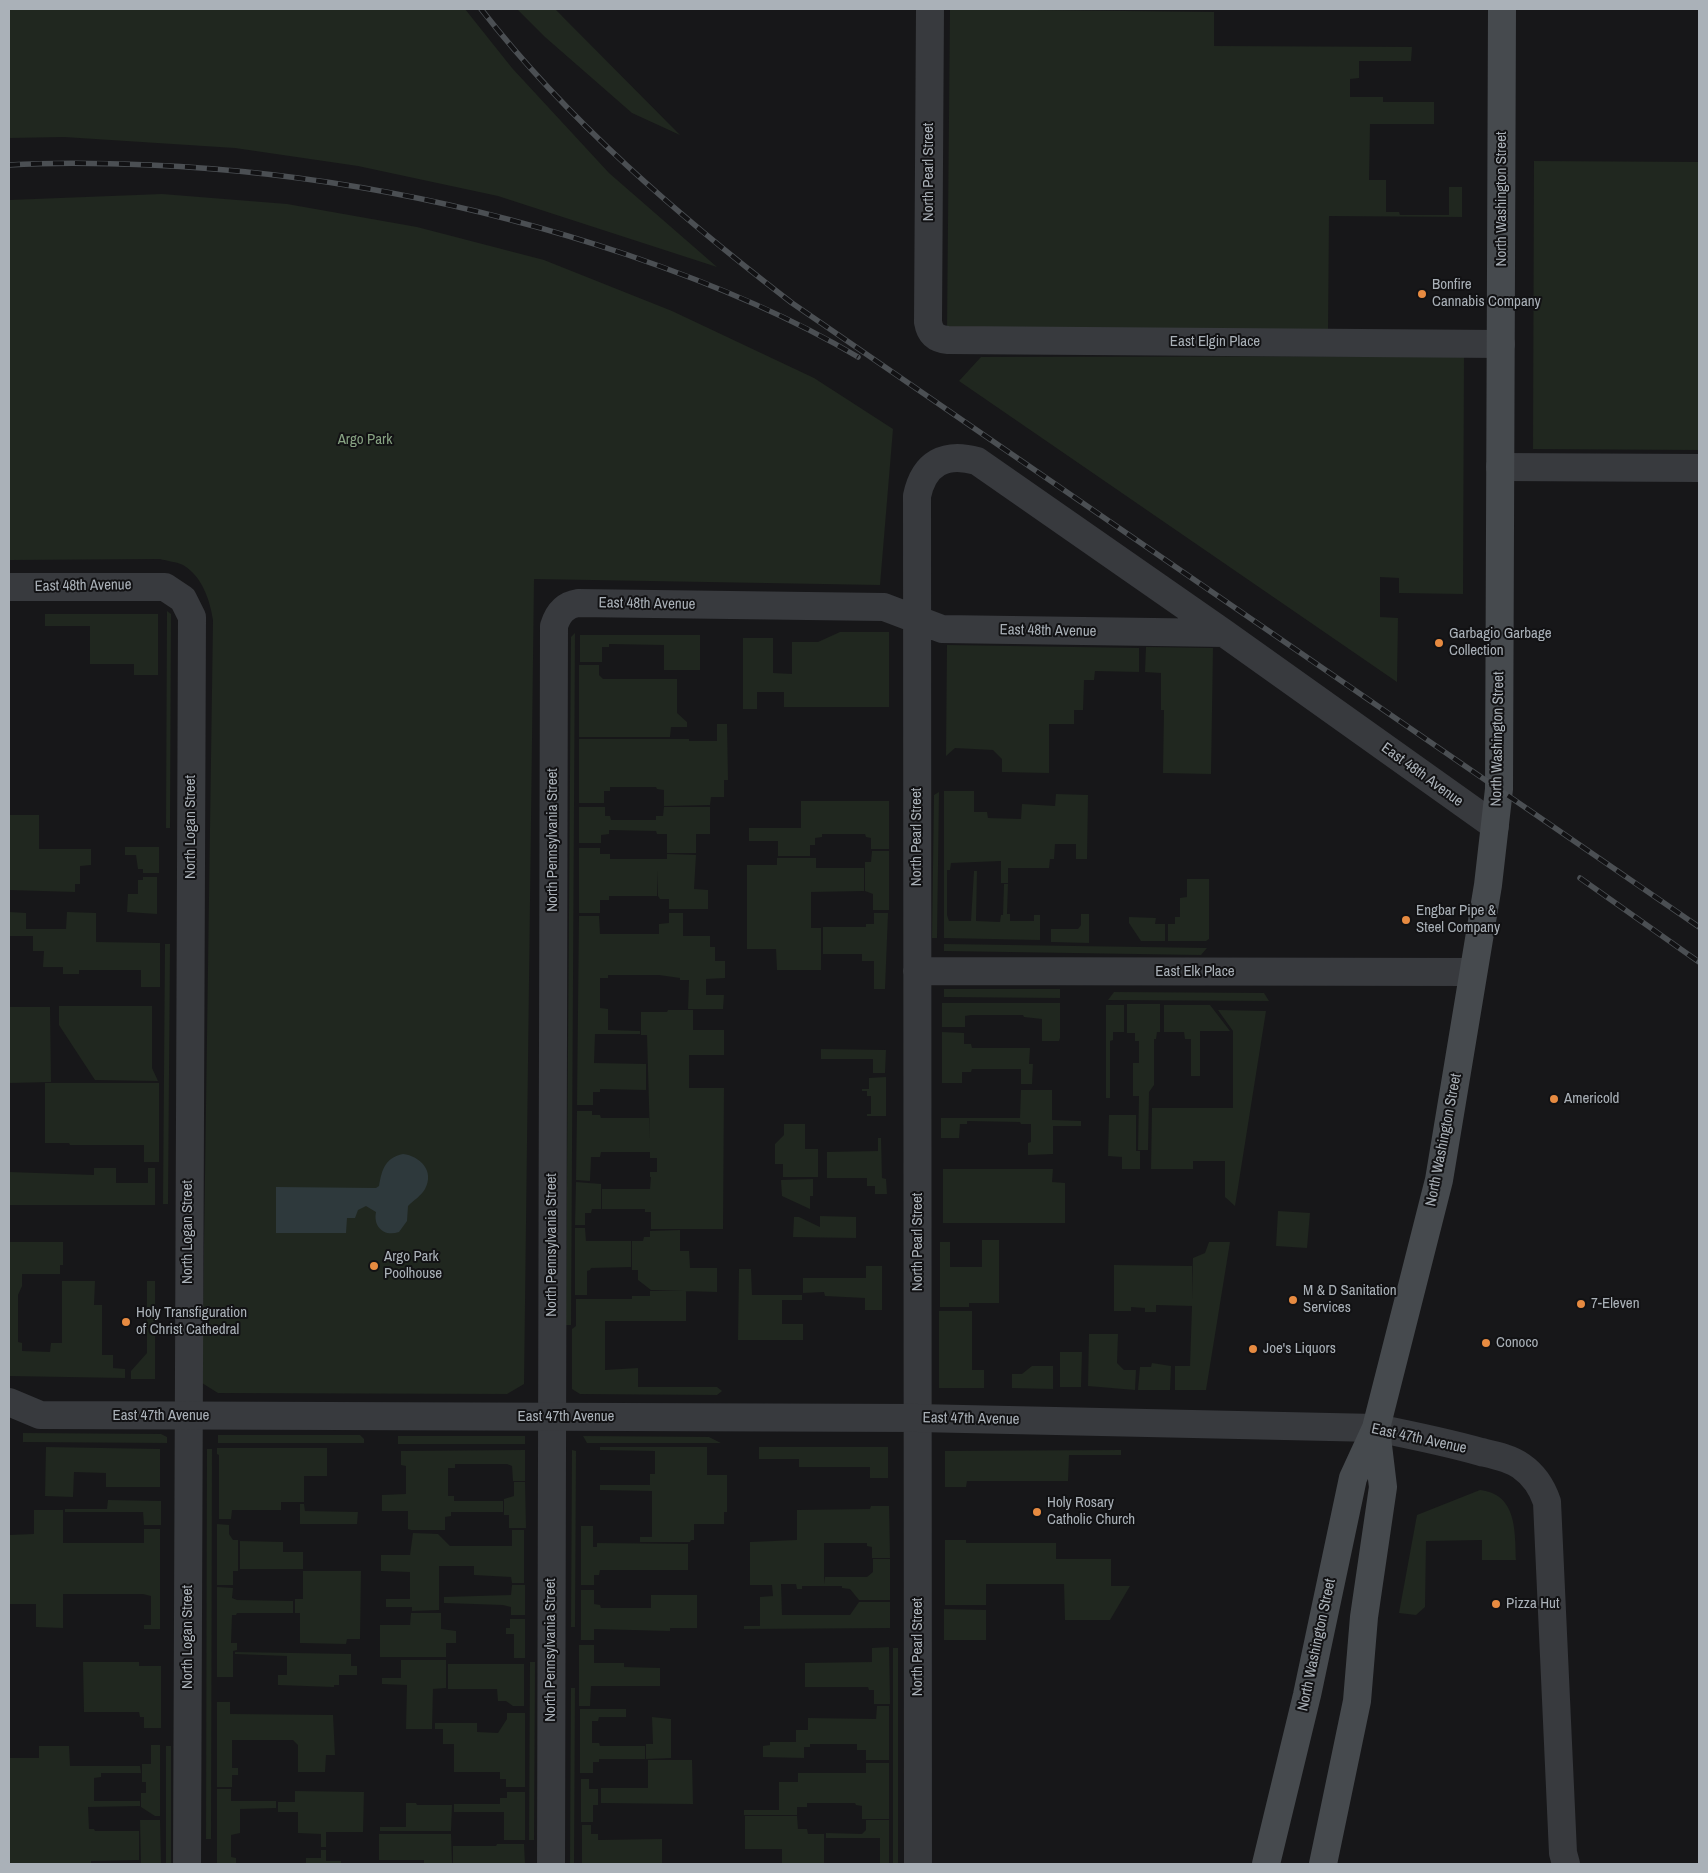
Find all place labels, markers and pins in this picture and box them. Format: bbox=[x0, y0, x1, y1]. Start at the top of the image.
place label: Bonfire Cannabis Company bbox=[1432, 276, 1541, 311]
marker: Bonfire Cannabis Company bbox=[1416, 288, 1428, 300]
place label: Garbagio Garbage Collection bbox=[1449, 625, 1552, 660]
marker: Garbagio Garbage Collection bbox=[1433, 637, 1445, 649]
place label: Engbar Pipe & Steel Company bbox=[1416, 902, 1500, 937]
marker: Engbar Pipe & Steel Company bbox=[1400, 914, 1412, 926]
place label: Americold bbox=[1564, 1090, 1619, 1108]
marker: Americold bbox=[1548, 1093, 1560, 1105]
place label: Argo Park Poolhouse bbox=[384, 1248, 442, 1283]
marker: Argo Park Poolhouse bbox=[368, 1260, 380, 1272]
place label: M & D Sanitation Services bbox=[1303, 1282, 1397, 1317]
marker: M & D Sanitation Services bbox=[1287, 1294, 1299, 1306]
place label: 7-Eleven bbox=[1591, 1295, 1640, 1313]
marker: 7-Eleven bbox=[1575, 1298, 1587, 1310]
place label: Holy Transfiguration of Christ Cathedral bbox=[136, 1304, 247, 1339]
marker: Holy Transfiguration of Christ Cathedral bbox=[120, 1316, 132, 1328]
place label: Conoco bbox=[1496, 1334, 1538, 1352]
marker: Conoco bbox=[1480, 1337, 1492, 1349]
place label: Joe's Liquors bbox=[1263, 1340, 1336, 1358]
marker: Joe's Liquors bbox=[1247, 1343, 1259, 1355]
place label: Holy Rosary Catholic Church bbox=[1047, 1494, 1135, 1529]
marker: Holy Rosary Catholic Church bbox=[1031, 1506, 1043, 1518]
place label: Pizza Hut bbox=[1506, 1595, 1559, 1613]
marker: Pizza Hut bbox=[1490, 1598, 1502, 1610]

